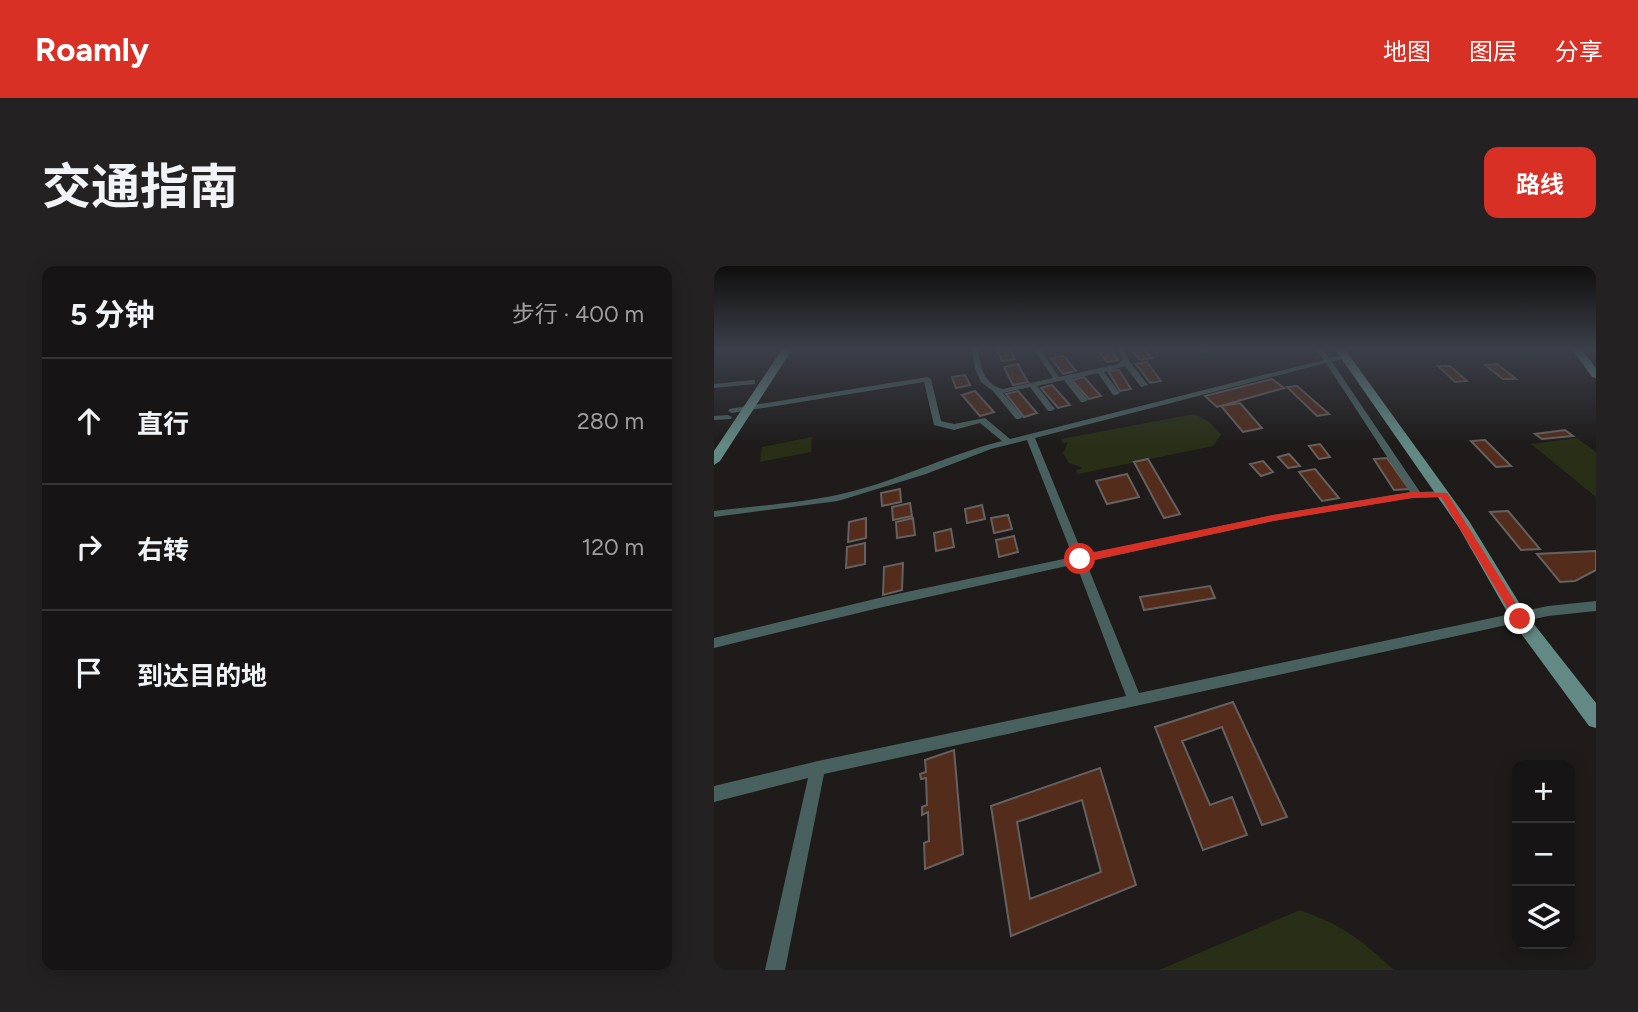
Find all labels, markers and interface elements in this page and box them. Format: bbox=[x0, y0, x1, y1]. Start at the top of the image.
text: Roamly bbox=[35, 30, 149, 69]
text: 地图 bbox=[1383, 37, 1431, 66]
text: 图层 bbox=[1469, 37, 1517, 66]
text: 分享 bbox=[1555, 37, 1603, 66]
button: 路线 bbox=[1484, 147, 1596, 218]
text: 交通指南 bbox=[42, 157, 238, 216]
text: 5 分钟 bbox=[70, 296, 155, 333]
text: 步行 · 400 m bbox=[512, 300, 644, 328]
icon: ahead bbox=[70, 402, 108, 440]
text: 280 m bbox=[577, 407, 644, 435]
text: 直行 bbox=[137, 408, 189, 440]
icon: right bbox=[70, 528, 108, 566]
text: 120 m bbox=[582, 533, 644, 561]
text: 右转 bbox=[137, 534, 189, 566]
route start bbox=[1064, 543, 1095, 574]
route end bbox=[1504, 603, 1535, 634]
icon: arrive bbox=[70, 654, 108, 692]
text: 到达目的地 bbox=[137, 660, 267, 692]
map controls bbox=[1512, 760, 1575, 949]
button: + bbox=[1512, 760, 1575, 823]
button: − bbox=[1512, 823, 1575, 886]
button: layers bbox=[1512, 886, 1575, 949]

